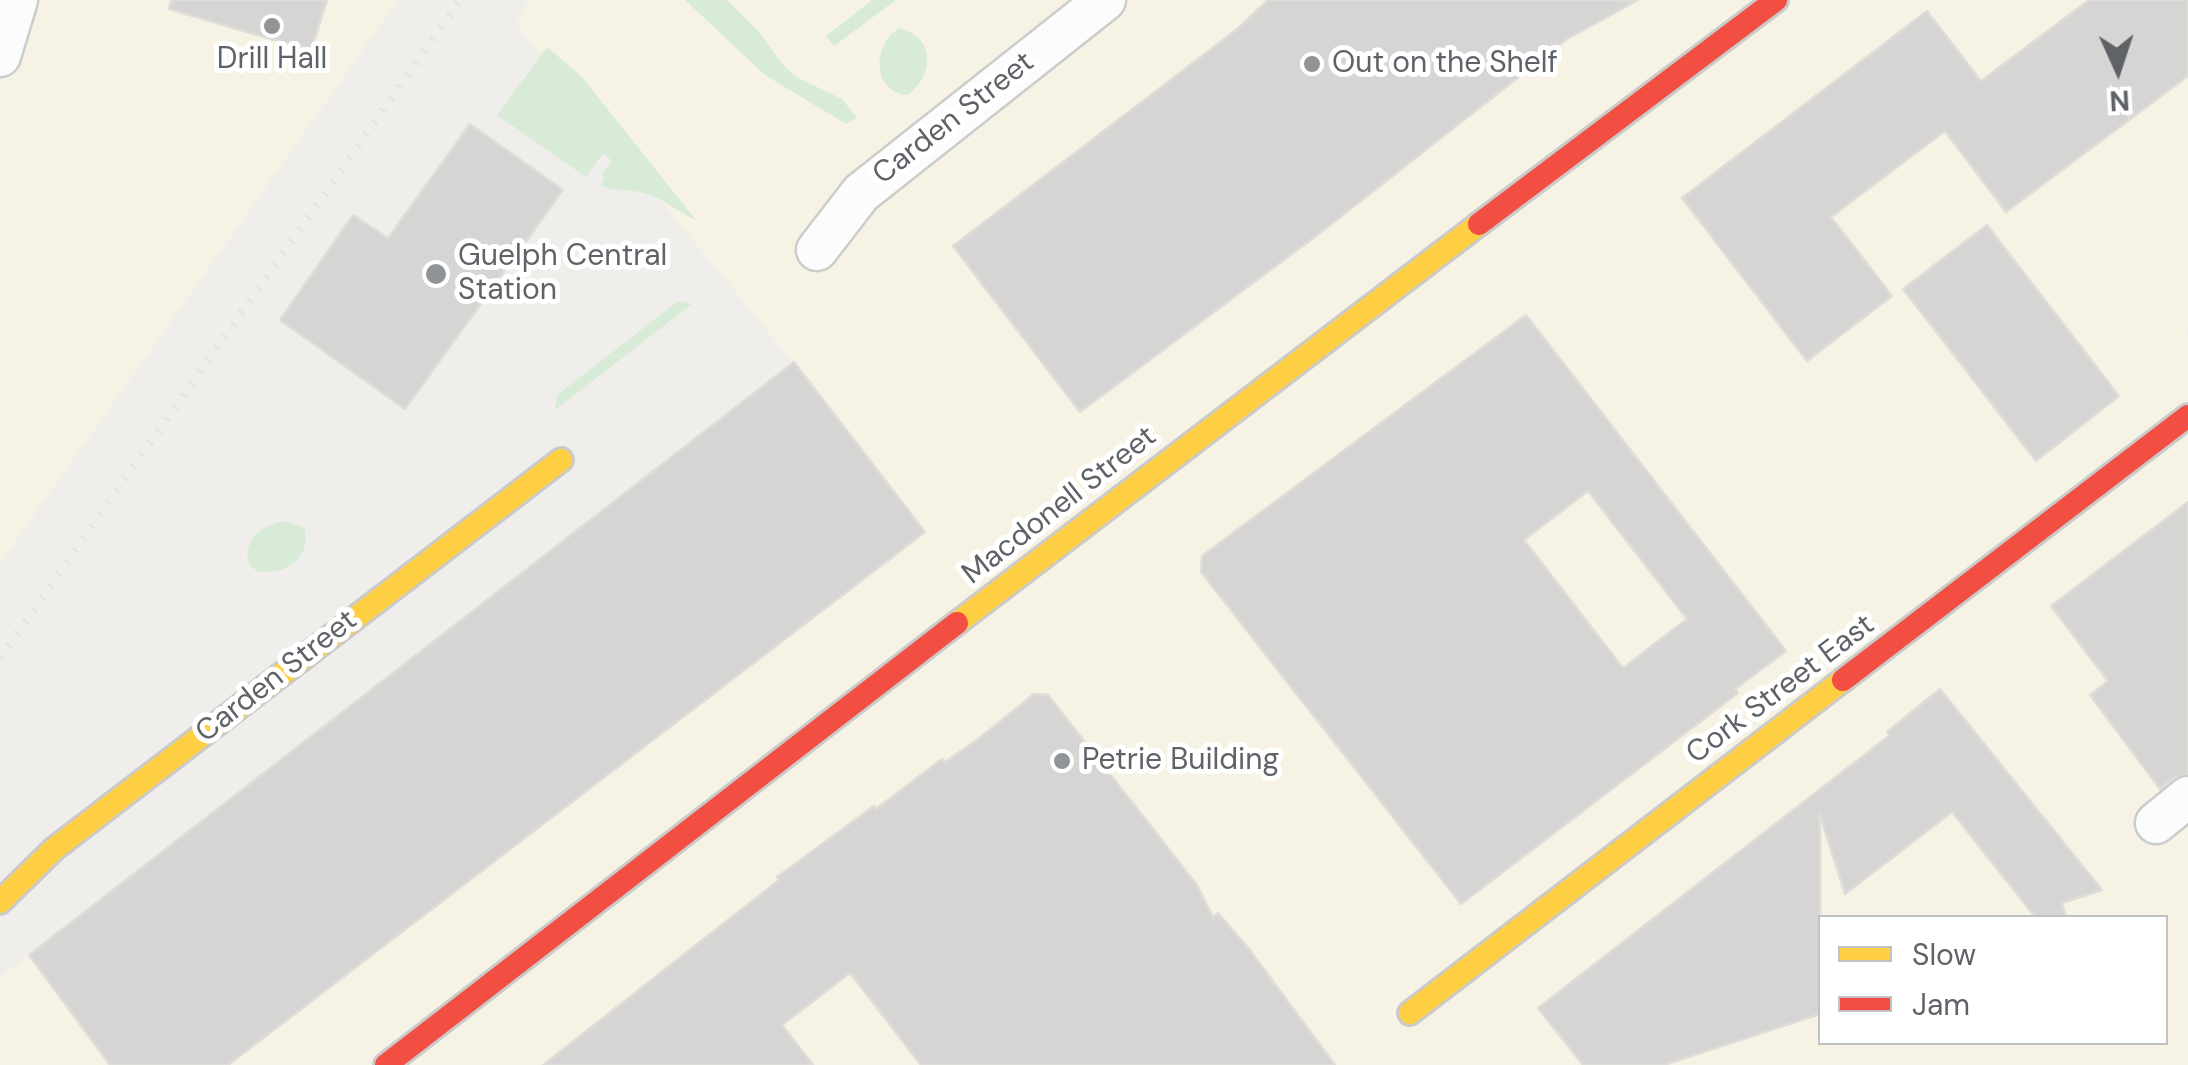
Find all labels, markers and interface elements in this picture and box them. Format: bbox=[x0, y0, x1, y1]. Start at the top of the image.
marker: Drill Hall bbox=[261, 15, 283, 37]
north arrow bbox=[2068, 20, 2168, 120]
place label: Drill Hall bbox=[217, 42, 327, 78]
street label: Carden Street bbox=[866, 45, 1042, 193]
place label: Out on the Shelf bbox=[1332, 46, 1558, 82]
marker: Out on the Shelf bbox=[1301, 53, 1323, 75]
text: N bbox=[2108, 81, 2131, 119]
place label: Guelph Central Station bbox=[458, 239, 667, 310]
marker: Guelph Central Station bbox=[423, 261, 449, 287]
street label: Macdonell Street bbox=[956, 419, 1164, 593]
street label: Carden Street bbox=[189, 603, 365, 751]
street label: Cork Street East bbox=[1680, 608, 1882, 772]
place label: Petrie Building bbox=[1082, 743, 1279, 779]
marker: Petrie Building bbox=[1051, 750, 1073, 772]
legend bbox=[1818, 915, 2168, 1045]
text: Slow bbox=[1912, 935, 1976, 974]
text: Jam bbox=[1912, 985, 1970, 1024]

